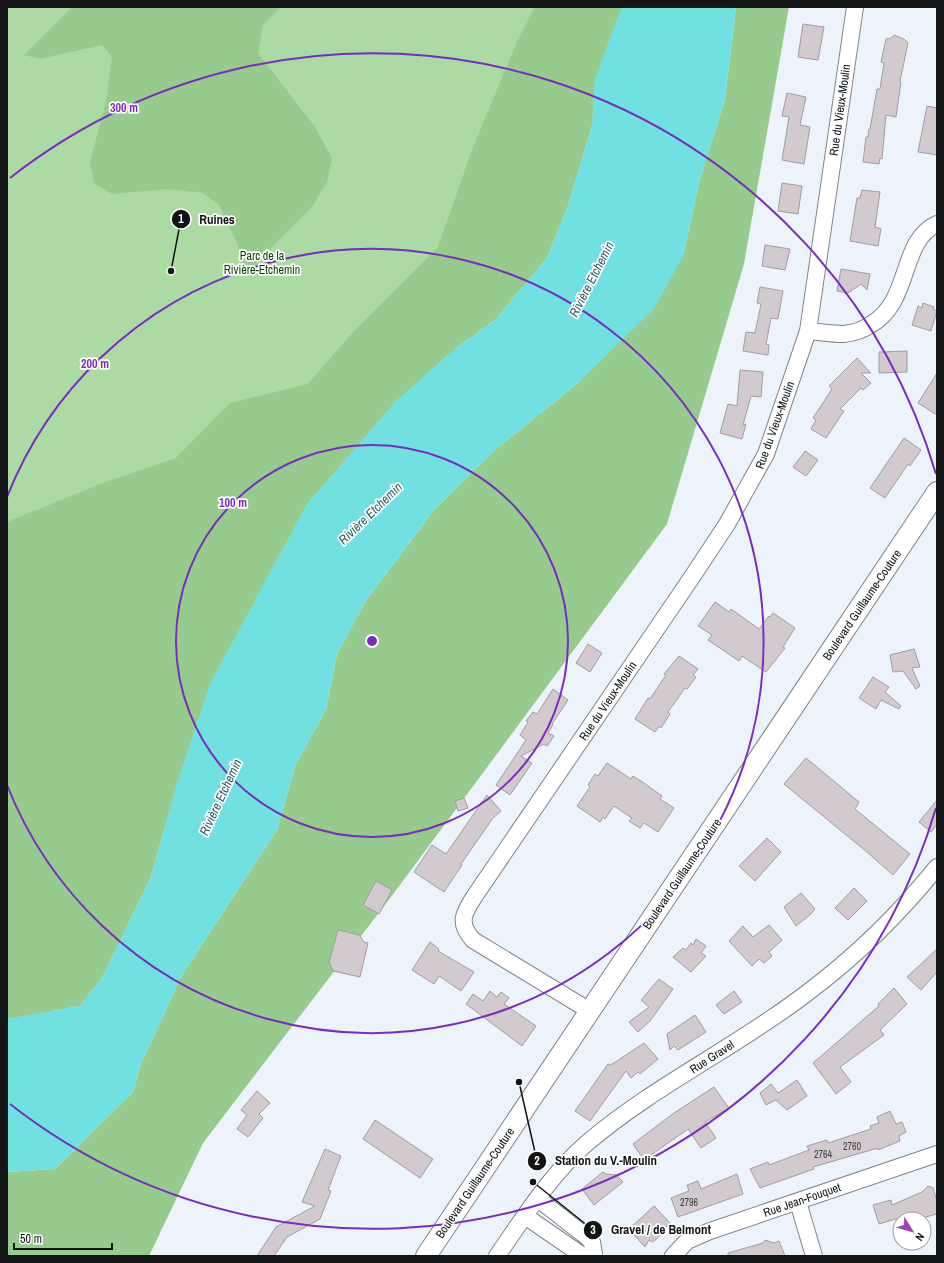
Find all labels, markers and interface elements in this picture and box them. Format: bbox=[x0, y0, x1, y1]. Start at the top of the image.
street label: Rue du Vieux-Moulin bbox=[826, 63, 854, 157]
text: 300 m bbox=[110, 100, 138, 116]
callout: Ruines bbox=[171, 207, 243, 232]
text: 1 bbox=[178, 211, 184, 227]
text: Ruines bbox=[199, 211, 235, 228]
water label: Rivière Etchemin bbox=[565, 239, 618, 320]
park label: Parc de la Rivière-Etchemin bbox=[224, 248, 300, 278]
text: 200 m bbox=[81, 356, 109, 372]
street label: Rue du Vieux-Moulin bbox=[752, 379, 798, 471]
water label: Rivière Etchemin bbox=[335, 479, 406, 548]
text: 100 m bbox=[219, 495, 247, 511]
street label: Boulevard Guillaume-Couture bbox=[819, 547, 905, 663]
centre of rings bbox=[365, 634, 379, 648]
street label: Rue du Vieux-Moulin bbox=[576, 658, 640, 744]
water label: Rivière Etchemin bbox=[195, 756, 246, 838]
street label: Boulevard Guillaume-Couture bbox=[639, 816, 725, 932]
street label: Rue Gravel bbox=[687, 1037, 737, 1077]
street label: Boulevard Guillaume-Couture bbox=[432, 1125, 518, 1241]
house number: 2760 bbox=[843, 1140, 862, 1153]
callout: Station du V.-Moulin bbox=[527, 1148, 665, 1173]
house number: 2764 bbox=[814, 1148, 833, 1161]
text: Station du V.-Moulin bbox=[555, 1152, 657, 1169]
text: 2 bbox=[534, 1153, 540, 1169]
street label: Rue Jean-Fouquet bbox=[761, 1179, 843, 1221]
house number: 2796 bbox=[680, 1196, 699, 1209]
north arrow bbox=[892, 1211, 932, 1251]
callout: Gravel / de Belmont bbox=[583, 1217, 719, 1242]
text: Gravel / de Belmont bbox=[611, 1221, 712, 1238]
text: 3 bbox=[590, 1222, 596, 1238]
scale bar bbox=[14, 1225, 112, 1251]
text: N bbox=[912, 1230, 928, 1244]
text: 50 m bbox=[20, 1231, 42, 1247]

